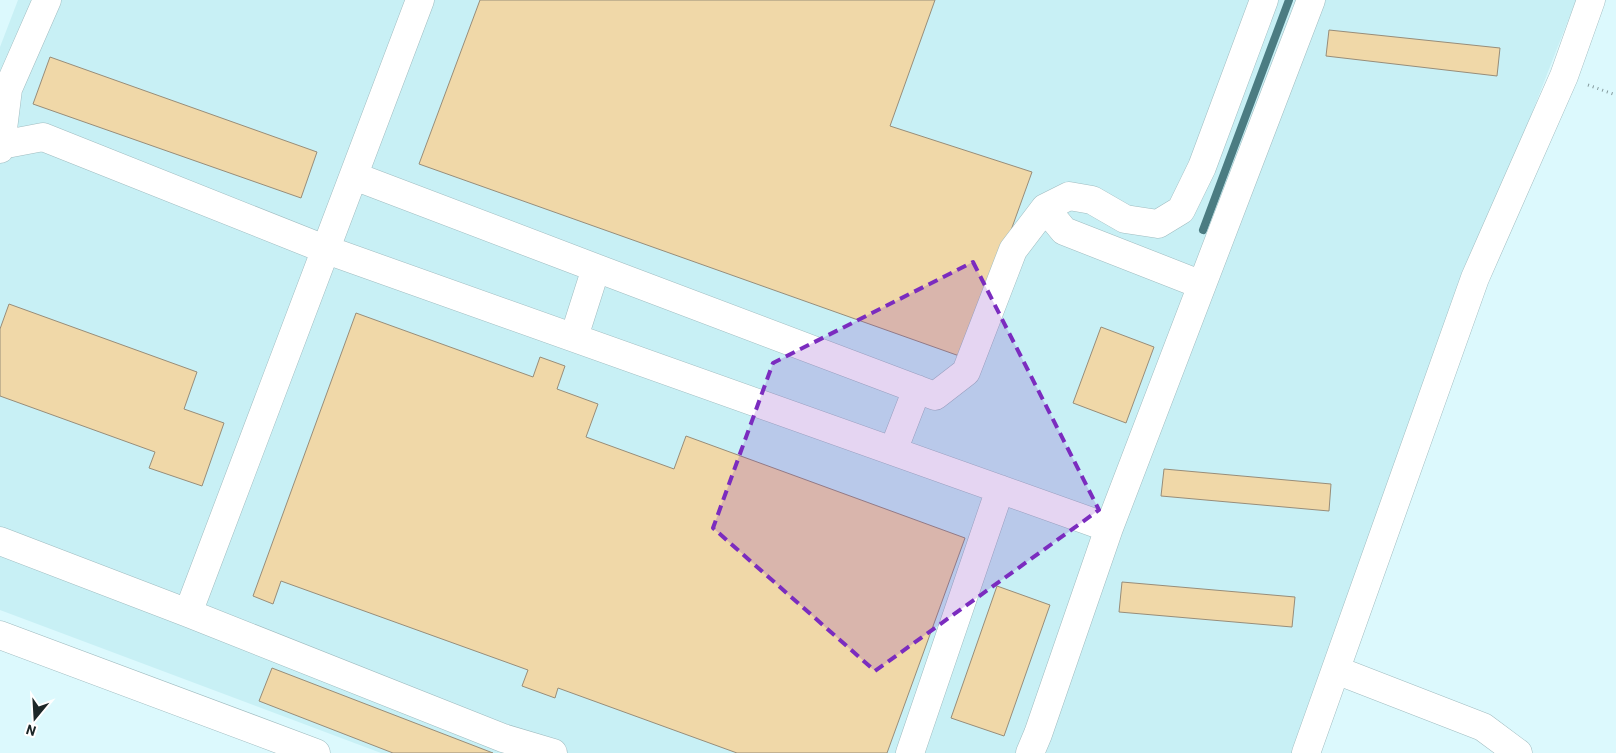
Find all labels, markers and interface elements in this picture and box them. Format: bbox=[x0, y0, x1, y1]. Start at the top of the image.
north arrow bbox=[10, 693, 60, 743]
text: N bbox=[24, 721, 38, 740]

